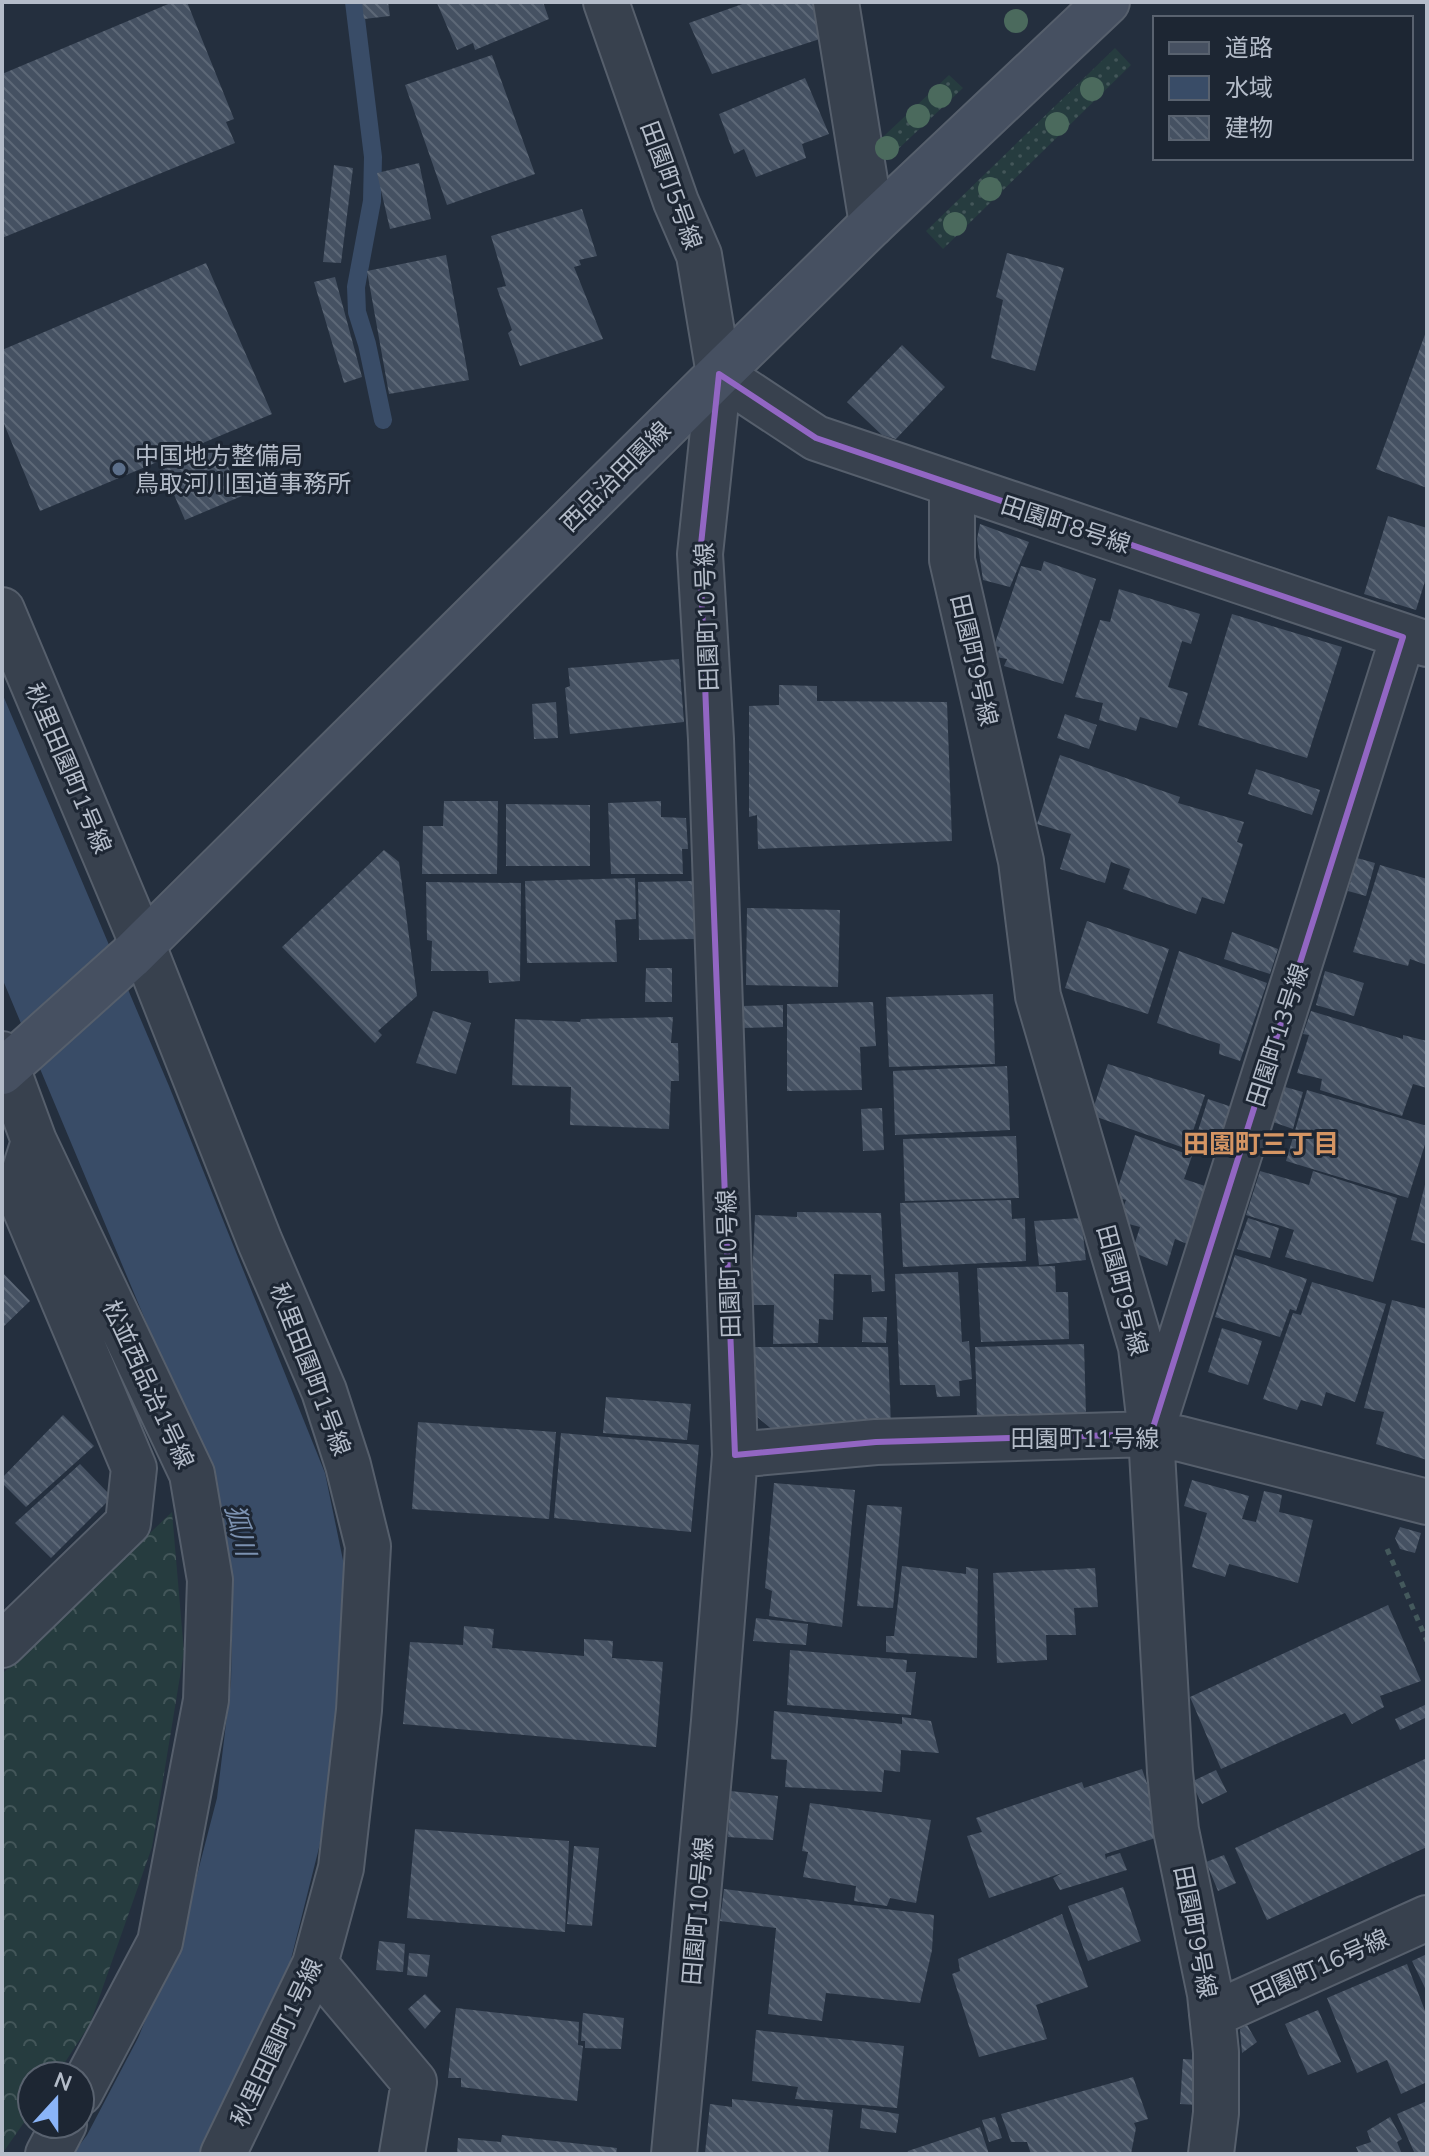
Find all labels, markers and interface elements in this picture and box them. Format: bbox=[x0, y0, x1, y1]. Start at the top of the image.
legend bbox=[1153, 16, 1413, 160]
text: 道路 bbox=[1225, 32, 1273, 62]
text: 水域 bbox=[1225, 72, 1273, 102]
text: 建物 bbox=[1225, 112, 1273, 142]
street label: 田園町5号線 bbox=[635, 117, 709, 253]
street label: 西品治田園線 bbox=[553, 414, 677, 538]
place label: 中国地方整備局 鳥取河川国道事務所 bbox=[135, 440, 351, 498]
marker: 中国地方整備局 鳥取河川国道事務所 bbox=[110, 460, 128, 478]
street label: 田園町8号線 bbox=[997, 489, 1135, 559]
street label: 田園町10号線 bbox=[688, 542, 724, 692]
street label: 田園町9号線 bbox=[945, 591, 1005, 729]
street label: 秋里田園町1号線 bbox=[20, 678, 118, 858]
street label: 田園町13号線 bbox=[1240, 960, 1314, 1110]
district label: 田園町三丁目 bbox=[1183, 1127, 1339, 1160]
street label: 田園町10号線 bbox=[710, 1189, 746, 1339]
street label: 田園町9号線 bbox=[1091, 1221, 1155, 1359]
street label: 秋里田園町1号線 bbox=[264, 1278, 358, 1460]
street label: 松並西品治1号線 bbox=[97, 1295, 201, 1473]
street label: 田園町11号線 bbox=[1011, 1423, 1159, 1453]
water label: 狐川 bbox=[219, 1501, 264, 1562]
street label: 田園町10号線 bbox=[676, 1836, 718, 1986]
street label: 田園町9号線 bbox=[1168, 1863, 1224, 2001]
street label: 田園町16号線 bbox=[1245, 1922, 1393, 2010]
street label: 秋里田園町1号線 bbox=[224, 1953, 328, 2131]
north arrow bbox=[16, 2060, 96, 2140]
text: N bbox=[50, 2065, 76, 2097]

